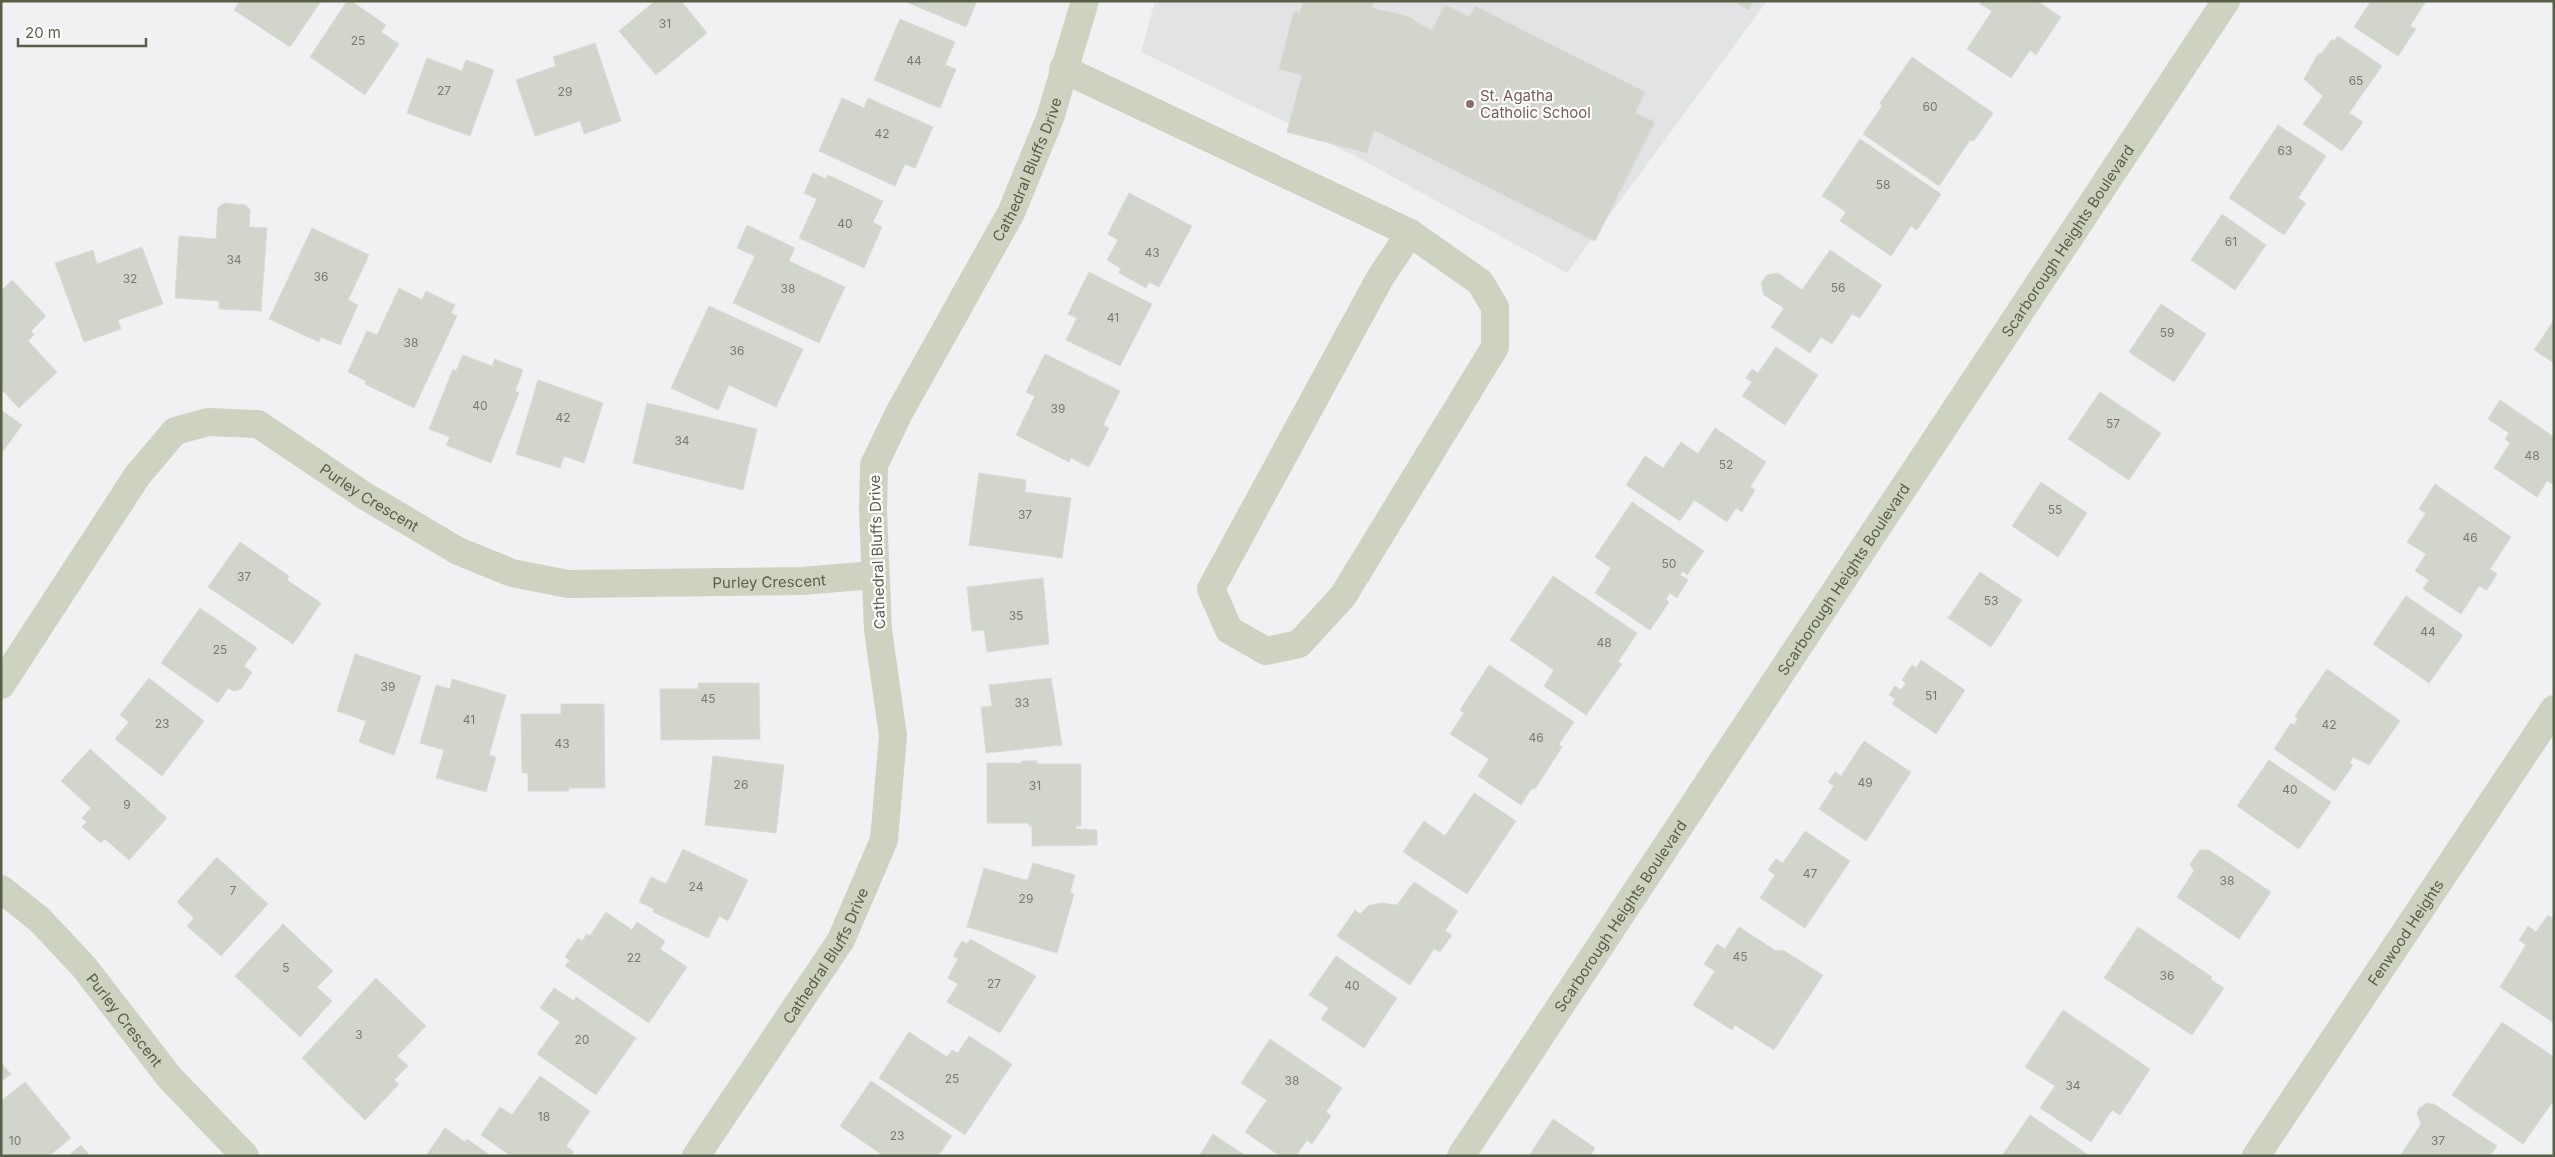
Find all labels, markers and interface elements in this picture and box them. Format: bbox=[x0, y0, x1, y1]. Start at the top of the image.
scale bar bbox=[18, 15, 145, 47]
house number: 31 bbox=[659, 16, 671, 31]
text: 20 m bbox=[25, 23, 61, 42]
house number: 25 bbox=[351, 33, 365, 48]
house number: 44 bbox=[906, 53, 922, 68]
house number: 65 bbox=[2349, 73, 2363, 88]
house number: 27 bbox=[437, 83, 451, 98]
house number: 29 bbox=[558, 84, 572, 99]
place label: St. Agatha Catholic School bbox=[1480, 86, 1591, 122]
street label: Cathedral Bluffs Drive bbox=[988, 95, 1065, 245]
marker: St. Agatha Catholic School bbox=[1464, 98, 1476, 110]
house number: 60 bbox=[1922, 99, 1938, 114]
house number: 42 bbox=[874, 126, 890, 141]
street label: Scarborough Heights Boulevard bbox=[1997, 141, 2138, 340]
house number: 63 bbox=[2278, 143, 2292, 158]
house number: 58 bbox=[1876, 177, 1890, 192]
house number: 40 bbox=[837, 216, 853, 231]
house number: 61 bbox=[2225, 234, 2237, 249]
house number: 43 bbox=[1144, 245, 1160, 260]
house number: 34 bbox=[226, 252, 242, 267]
house number: 36 bbox=[314, 269, 328, 284]
house number: 32 bbox=[123, 271, 137, 286]
house number: 56 bbox=[1831, 280, 1845, 295]
house number: 38 bbox=[781, 281, 795, 296]
house number: 41 bbox=[1107, 310, 1119, 325]
house number: 59 bbox=[2160, 325, 2174, 340]
house number: 38 bbox=[404, 335, 418, 350]
house number: 36 bbox=[730, 343, 744, 358]
house number: 40 bbox=[472, 398, 488, 413]
house number: 39 bbox=[1051, 401, 1065, 416]
house number: 42 bbox=[555, 410, 571, 425]
house number: 57 bbox=[2106, 416, 2120, 431]
house number: 34 bbox=[674, 433, 690, 448]
house number: 48 bbox=[2524, 448, 2540, 463]
house number: 52 bbox=[1719, 457, 1733, 472]
street label: Purley Crescent bbox=[316, 459, 423, 535]
street label: Cathedral Bluffs Drive bbox=[865, 474, 889, 630]
street label: Scarborough Heights Boulevard bbox=[1773, 480, 1913, 679]
house number: 55 bbox=[2048, 502, 2062, 517]
house number: 37 bbox=[1018, 507, 1032, 522]
house number: 46 bbox=[2462, 530, 2478, 545]
house number: 50 bbox=[1662, 556, 1676, 571]
house number: 37 bbox=[237, 569, 251, 584]
street label: Purley Crescent bbox=[712, 570, 827, 592]
house number: 53 bbox=[1984, 593, 1998, 608]
house number: 35 bbox=[1009, 608, 1023, 623]
house number: 44 bbox=[2420, 624, 2436, 639]
house number: 48 bbox=[1596, 635, 1612, 650]
house number: 25 bbox=[213, 642, 227, 657]
house number: 39 bbox=[381, 679, 395, 694]
house number: 51 bbox=[1925, 688, 1937, 703]
house number: 45 bbox=[700, 691, 716, 706]
house number: 33 bbox=[1015, 695, 1029, 710]
house number: 41 bbox=[463, 712, 475, 727]
house number: 23 bbox=[155, 716, 169, 731]
house number: 42 bbox=[2321, 717, 2337, 732]
house number: 46 bbox=[1528, 730, 1544, 745]
house number: 43 bbox=[554, 736, 570, 751]
house number: 49 bbox=[1857, 775, 1873, 790]
house number: 26 bbox=[734, 777, 748, 792]
house number: 31 bbox=[1029, 778, 1041, 793]
house number: 40 bbox=[2282, 782, 2298, 797]
house number: 9 bbox=[123, 797, 131, 812]
street label: Scarborough Heights Boulevard bbox=[1550, 816, 1690, 1015]
house number: 47 bbox=[1803, 866, 1817, 881]
house number: 38 bbox=[2220, 873, 2234, 888]
street label: Fenwood Heights bbox=[2363, 875, 2447, 989]
house number: 24 bbox=[689, 879, 704, 894]
house number: 7 bbox=[230, 883, 237, 898]
street label: Cathedral Bluffs Drive bbox=[778, 884, 872, 1027]
house number: 29 bbox=[1019, 891, 1033, 906]
house number: 45 bbox=[1732, 949, 1748, 964]
house number: 22 bbox=[627, 950, 641, 965]
house number: 5 bbox=[282, 960, 290, 975]
house number: 36 bbox=[2160, 968, 2174, 983]
street label: Purley Crescent bbox=[83, 969, 167, 1070]
house number: 27 bbox=[987, 976, 1001, 991]
house number: 40 bbox=[1344, 978, 1360, 993]
house number: 3 bbox=[355, 1027, 363, 1042]
house number: 20 bbox=[575, 1032, 589, 1047]
house number: 25 bbox=[945, 1071, 959, 1086]
house number: 38 bbox=[1285, 1073, 1299, 1088]
house number: 34 bbox=[2065, 1078, 2081, 1093]
house number: 18 bbox=[538, 1109, 550, 1124]
house number: 23 bbox=[890, 1128, 904, 1143]
house number: 10 bbox=[9, 1133, 21, 1148]
house number: 37 bbox=[2431, 1133, 2445, 1148]

